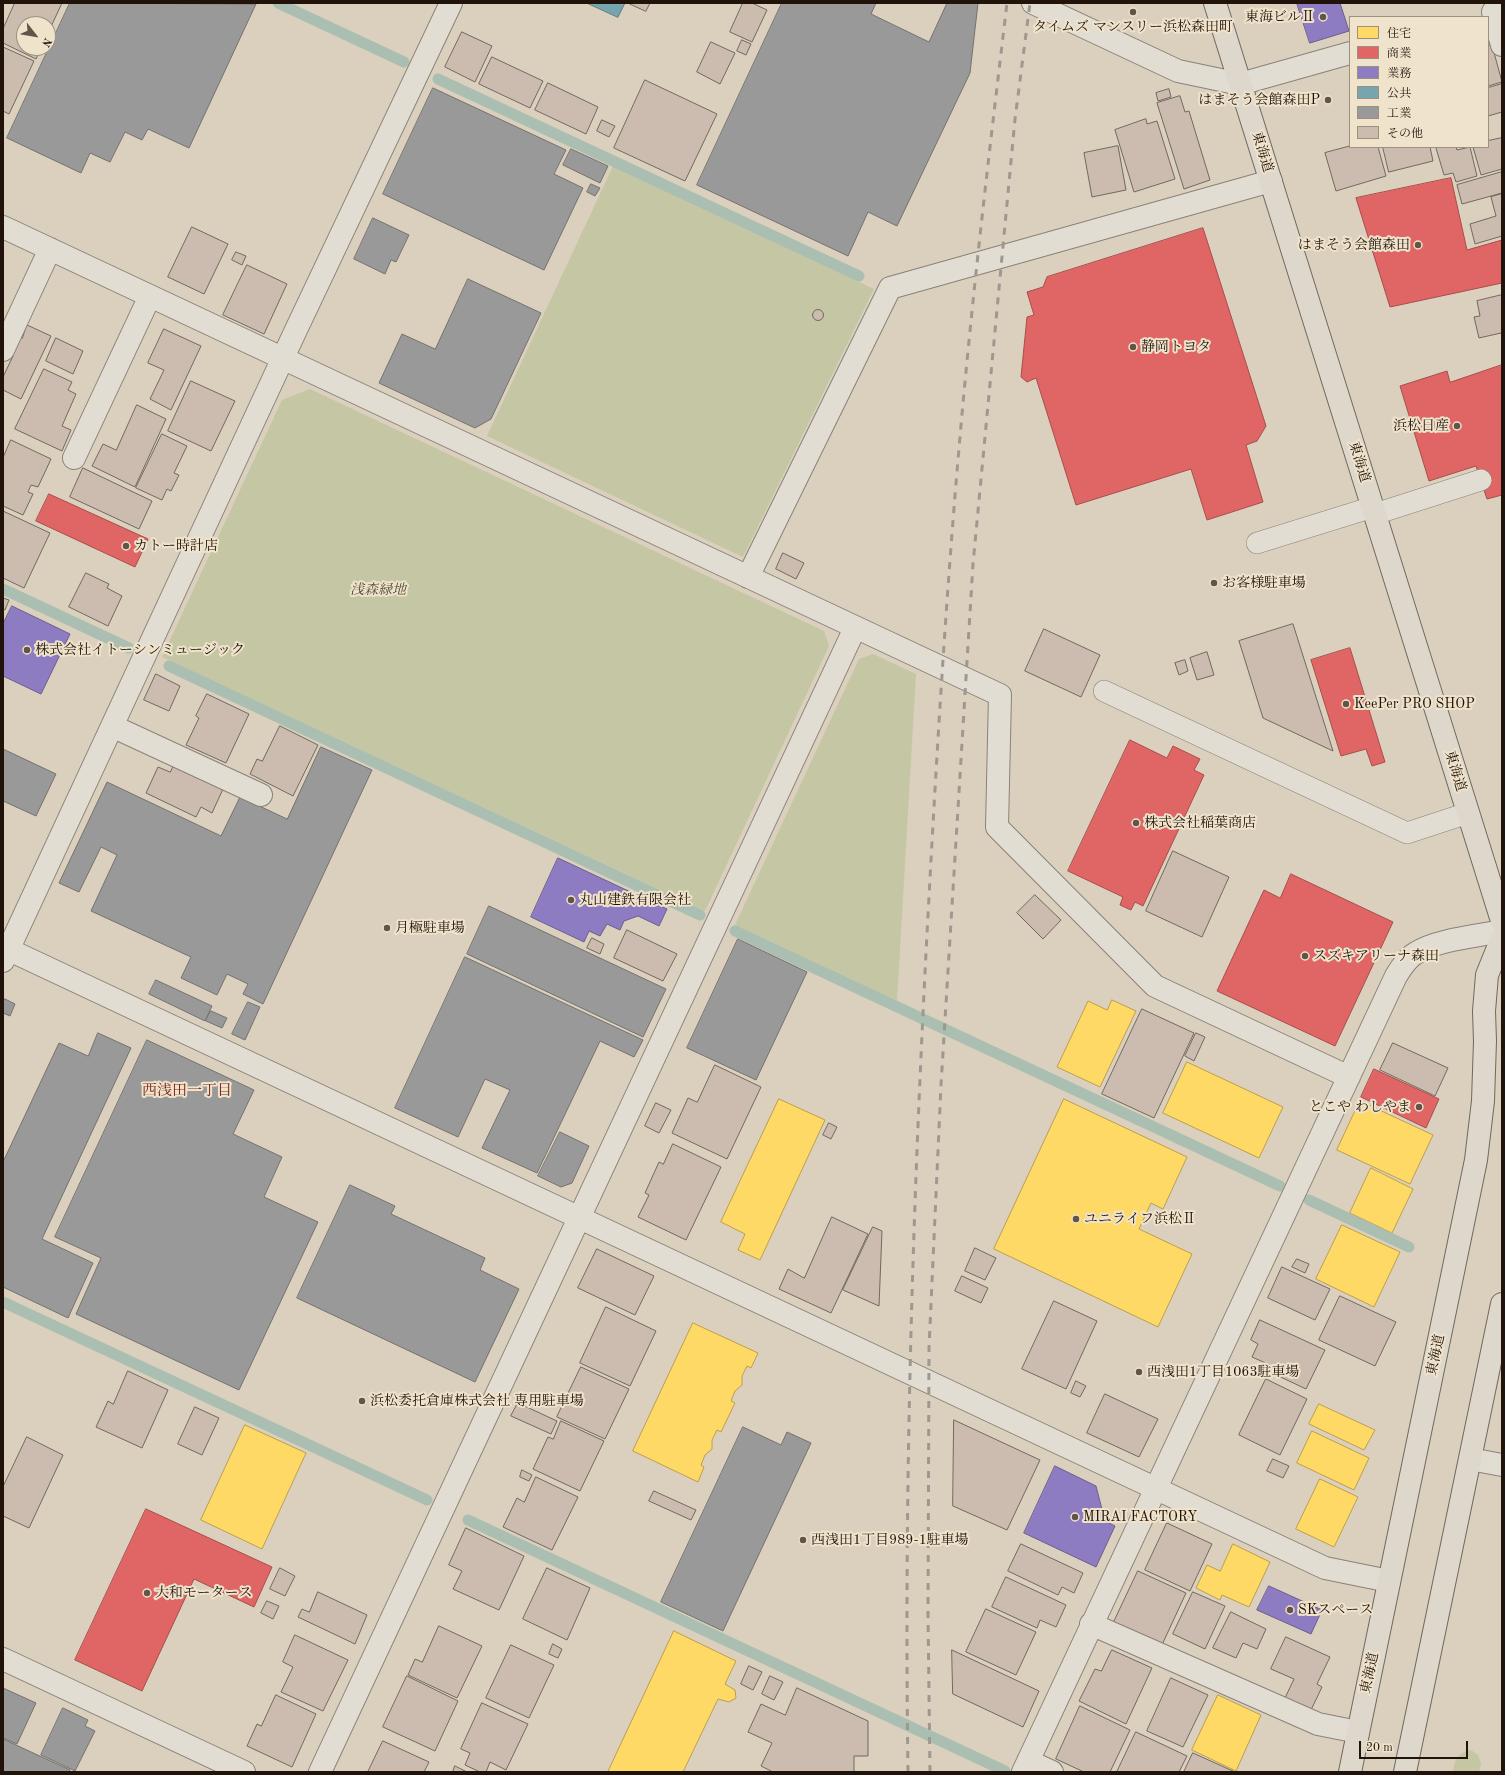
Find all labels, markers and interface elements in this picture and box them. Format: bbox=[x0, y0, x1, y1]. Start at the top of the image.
marker: タイムズ マンスリー浜松森田町 bbox=[1128, 7, 1138, 17]
place label: 東海ビルⅡ bbox=[1245, 9, 1315, 25]
marker: 東海ビルⅡ bbox=[1318, 12, 1328, 22]
north arrow bbox=[16, 16, 56, 56]
legend bbox=[1349, 16, 1489, 148]
place label: タイムズ マンスリー浜松森田町 bbox=[1033, 19, 1233, 35]
text: 住宅 bbox=[1387, 28, 1411, 40]
text: N bbox=[39, 35, 53, 48]
text: 商業 bbox=[1387, 48, 1411, 60]
text: 業務 bbox=[1387, 68, 1411, 80]
text: 公共 bbox=[1387, 88, 1411, 100]
place label: はまそう会館森田P bbox=[1198, 92, 1320, 108]
marker: はまそう会館森田P bbox=[1323, 95, 1333, 105]
text: 工業 bbox=[1387, 108, 1411, 120]
text: その他 bbox=[1387, 128, 1423, 140]
street label: 東海道 bbox=[1248, 129, 1276, 175]
place label: はまそう会館森田 bbox=[1298, 237, 1410, 253]
marker: はまそう会館森田 bbox=[1413, 240, 1423, 250]
place label: 静岡トヨタ bbox=[1141, 339, 1211, 355]
marker: 静岡トヨタ bbox=[1128, 342, 1138, 352]
place label: 浜松日産 bbox=[1393, 418, 1449, 434]
marker: 浜松日産 bbox=[1452, 421, 1462, 431]
street label: 東海道 bbox=[1345, 439, 1373, 485]
place label: カトー時計店 bbox=[134, 538, 218, 554]
marker: カトー時計店 bbox=[121, 541, 131, 551]
place label: お客様駐車場 bbox=[1222, 575, 1306, 591]
marker: お客様駐車場 bbox=[1209, 578, 1219, 588]
park label: 浅森緑地 bbox=[350, 582, 406, 598]
place label: 株式会社イトーシンミュージック bbox=[35, 642, 245, 658]
marker: 株式会社イトーシンミュージック bbox=[22, 645, 32, 655]
place label: KeePer PRO SHOP bbox=[1354, 696, 1475, 712]
marker: KeePer PRO SHOP bbox=[1341, 699, 1351, 709]
street label: 東海道 bbox=[1441, 748, 1469, 794]
place label: 株式会社稲葉商店 bbox=[1144, 815, 1256, 831]
marker: 株式会社稲葉商店 bbox=[1131, 818, 1141, 828]
place label: 丸山建鉄有限会社 bbox=[579, 892, 691, 908]
marker: 丸山建鉄有限会社 bbox=[566, 895, 576, 905]
place label: 月極駐車場 bbox=[395, 920, 465, 936]
marker: 月極駐車場 bbox=[382, 923, 392, 933]
place label: スズキアリーナ森田 bbox=[1313, 948, 1439, 964]
marker: スズキアリーナ森田 bbox=[1300, 951, 1310, 961]
district label: 西浅田一丁目 bbox=[142, 1082, 232, 1100]
place label: とこや わしやま bbox=[1309, 1099, 1411, 1115]
marker: とこや わしやま bbox=[1414, 1102, 1424, 1112]
place label: ユニライフ浜松Ⅱ bbox=[1084, 1211, 1196, 1227]
marker: ユニライフ浜松Ⅱ bbox=[1071, 1214, 1081, 1224]
street label: 東海道 bbox=[1423, 1333, 1449, 1377]
place label: 西浅田1丁目1063駐車場 bbox=[1147, 1364, 1300, 1380]
marker: 西浅田1丁目1063駐車場 bbox=[1134, 1367, 1144, 1377]
place label: 浜松委托倉庫株式会社 専用駐車場 bbox=[370, 1393, 584, 1409]
marker: 浜松委托倉庫株式会社 専用駐車場 bbox=[357, 1396, 367, 1406]
place label: MIRAI FACTORY bbox=[1083, 1509, 1197, 1525]
marker: MIRAI FACTORY bbox=[1070, 1512, 1080, 1522]
place label: 西浅田1丁目989-1駐車場 bbox=[811, 1532, 969, 1548]
marker: 西浅田1丁目989-1駐車場 bbox=[798, 1535, 808, 1545]
place label: 大和モータース bbox=[155, 1585, 252, 1601]
marker: 大和モータース bbox=[142, 1588, 152, 1598]
place label: SKスペース bbox=[1298, 1602, 1373, 1618]
marker: SKスペース bbox=[1285, 1605, 1295, 1615]
street label: 東海道 bbox=[1357, 1651, 1383, 1695]
scale bar bbox=[1361, 1733, 1470, 1759]
text: 20 m bbox=[1366, 1742, 1393, 1754]

